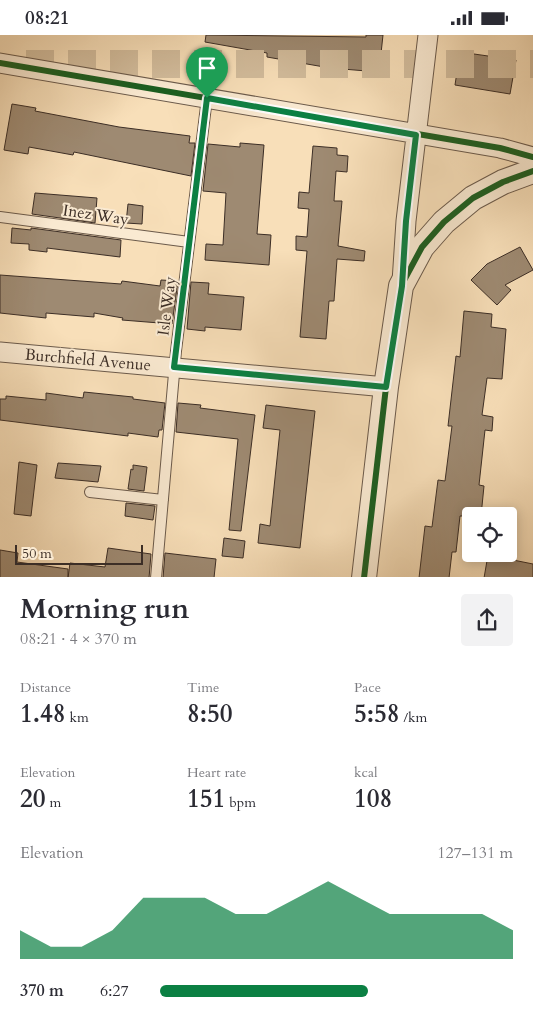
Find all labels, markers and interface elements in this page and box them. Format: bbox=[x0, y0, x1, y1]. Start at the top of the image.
text: 08:21 bbox=[25, 5, 69, 31]
pin bbox=[186, 47, 228, 98]
icon: arrive bbox=[193, 54, 221, 82]
street label: Inez Way bbox=[61, 199, 131, 231]
street label: Isle Way bbox=[152, 275, 182, 337]
street label: Burchfield Avenue bbox=[24, 344, 152, 376]
map controls bbox=[462, 507, 517, 562]
button: locate bbox=[462, 507, 517, 562]
scale bar bbox=[15, 543, 142, 566]
text: 50 m bbox=[22, 544, 52, 563]
text: Morning run bbox=[20, 590, 189, 628]
button: share bbox=[461, 594, 513, 646]
text: 08:21 · 4 × 370 m bbox=[20, 628, 137, 650]
text: Distance bbox=[20, 678, 71, 697]
text: Time bbox=[187, 678, 219, 697]
text: Pace bbox=[354, 678, 381, 697]
text: 1.48 bbox=[20, 697, 66, 731]
text: 8:50 bbox=[187, 697, 233, 731]
text: 5:58 bbox=[354, 697, 400, 731]
text: km bbox=[66, 708, 89, 727]
text: /km bbox=[400, 708, 427, 727]
text: Elevation bbox=[20, 763, 76, 782]
text: Heart rate bbox=[187, 763, 246, 782]
text: kcal bbox=[354, 763, 378, 782]
text: 20 bbox=[20, 782, 46, 816]
text: 151 bbox=[187, 782, 225, 816]
text: 108 bbox=[354, 782, 392, 816]
text: m bbox=[46, 793, 61, 812]
text: bpm bbox=[225, 793, 256, 812]
text: Elevation bbox=[20, 842, 84, 864]
text: 127–131 m bbox=[437, 842, 513, 864]
text: 370 m bbox=[20, 980, 64, 1002]
text: 6:27 bbox=[100, 980, 129, 1002]

